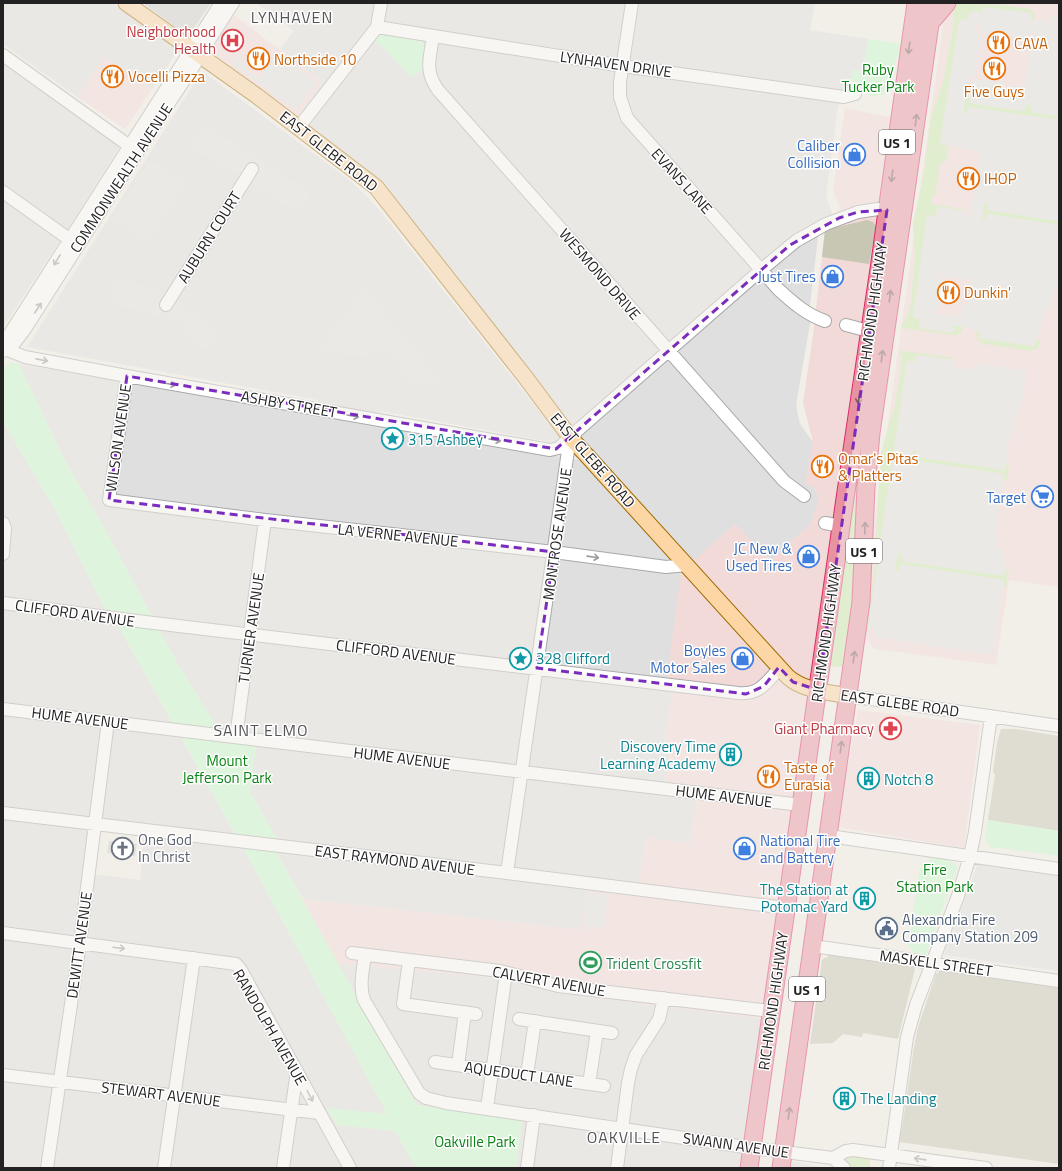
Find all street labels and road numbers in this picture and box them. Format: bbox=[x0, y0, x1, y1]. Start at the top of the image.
street label: LYNHAVEN DRIVE bbox=[559, 45, 673, 83]
street label: COMMONWEALTH AVENUE bbox=[64, 99, 178, 257]
street label: EAST GLEBE ROAD bbox=[275, 105, 383, 197]
road number: US 1 bbox=[879, 130, 915, 154]
street label: EVANS LANE bbox=[646, 143, 718, 219]
street label: AUBURN COURT bbox=[172, 186, 247, 287]
street label: WESMOND DRIVE bbox=[554, 223, 646, 325]
street label: RICHMOND HIGHWAY bbox=[851, 241, 893, 383]
street label: WILSON AVENUE bbox=[99, 382, 137, 494]
street label: ASHBY STREET bbox=[239, 384, 339, 424]
street label: EAST GLEBE ROAD bbox=[545, 407, 641, 513]
street label: MONTROSE AVENUE bbox=[536, 467, 578, 601]
street label: LA VERNE AVENUE bbox=[337, 517, 459, 553]
road number: US 1 bbox=[846, 539, 882, 563]
street label: RICHMOND HIGHWAY bbox=[805, 562, 847, 704]
street label: TURNER AVENUE bbox=[232, 571, 270, 685]
street label: CLIFFORD AVENUE bbox=[14, 593, 136, 633]
street label: CLIFFORD AVENUE bbox=[335, 633, 457, 671]
street label: EAST GLEBE ROAD bbox=[839, 683, 961, 723]
street label: HUME AVENUE bbox=[30, 701, 130, 735]
street label: HUME AVENUE bbox=[352, 741, 452, 775]
street label: HUME AVENUE bbox=[674, 779, 774, 813]
street label: EAST RAYMOND AVENUE bbox=[314, 839, 476, 881]
street label: DEWITT AVENUE bbox=[60, 890, 98, 1000]
street label: RICHMOND HIGHWAY bbox=[752, 930, 794, 1072]
street label: MASKELL STREET bbox=[878, 944, 994, 982]
street label: CALVERT AVENUE bbox=[491, 960, 607, 1002]
street label: RANDOLPH AVENUE bbox=[227, 965, 313, 1089]
road number: US 1 bbox=[789, 977, 825, 1001]
street label: AQUEDUCT LANE bbox=[463, 1055, 575, 1093]
street label: STEWART AVENUE bbox=[100, 1075, 222, 1113]
street label: SWANN AVENUE bbox=[681, 1126, 791, 1164]

